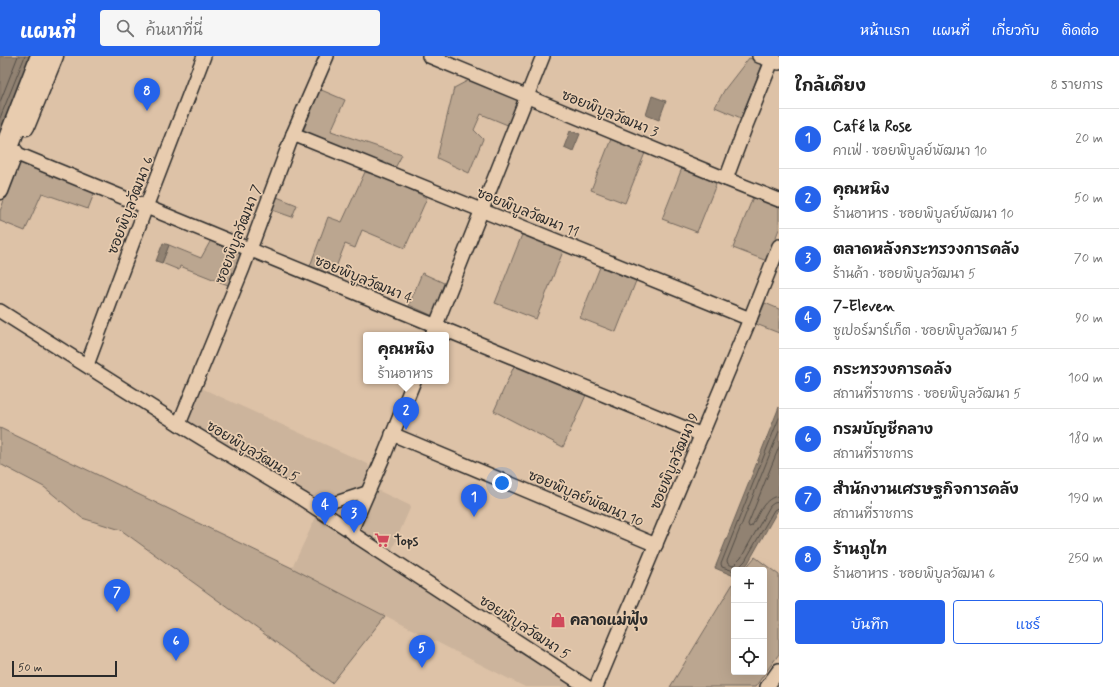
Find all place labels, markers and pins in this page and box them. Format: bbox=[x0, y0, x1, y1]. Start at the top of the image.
pin: 8 bbox=[134, 78, 160, 111]
pin: 2 bbox=[393, 397, 419, 430]
pin: 1 bbox=[461, 484, 487, 517]
pin: 4 bbox=[312, 492, 338, 525]
pin: 3 bbox=[341, 500, 367, 533]
supermarket icon: Tops bbox=[373, 531, 391, 549]
place label: Tops bbox=[394, 532, 419, 550]
pin: 7 bbox=[104, 579, 130, 612]
place label: คลาดแม่ฟุ้ง bbox=[570, 609, 648, 631]
shop icon: คลาดแม่ฟุ้ง bbox=[549, 611, 567, 629]
pin: 6 bbox=[163, 628, 189, 661]
pin: 5 bbox=[409, 635, 435, 668]

